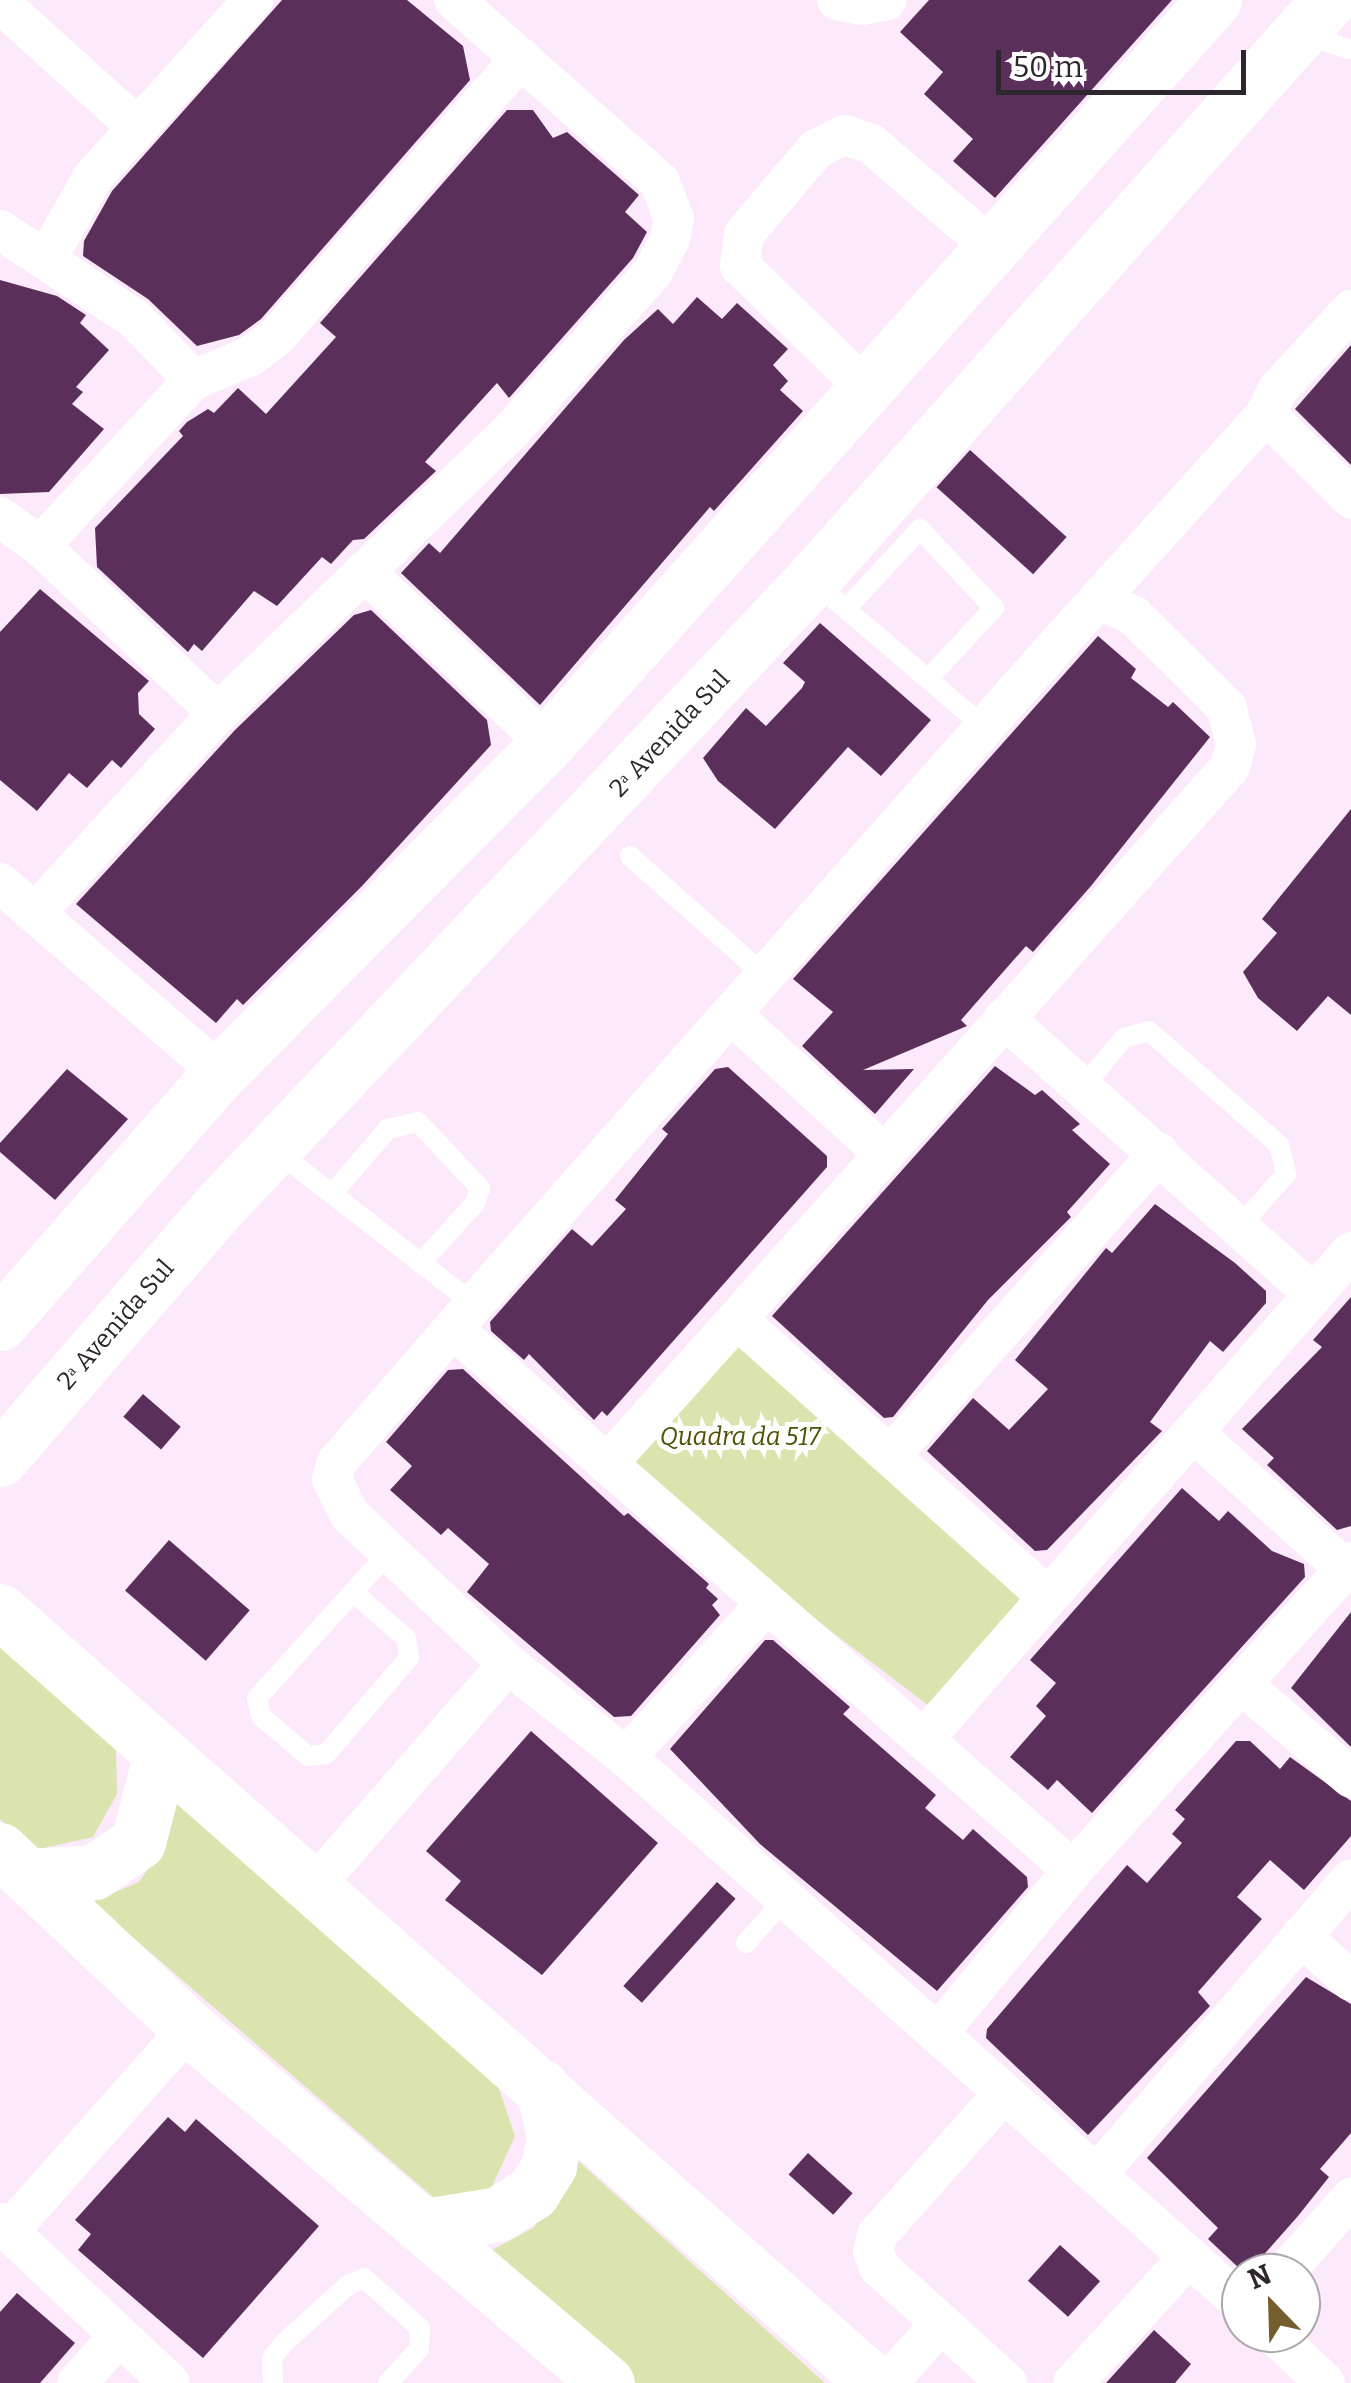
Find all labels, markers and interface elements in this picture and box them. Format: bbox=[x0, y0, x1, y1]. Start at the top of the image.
scale bar bbox=[1001, 30, 1251, 92]
text: 50 m bbox=[1013, 49, 1083, 85]
street label: 2ᵃ Avenida Sul bbox=[604, 665, 736, 803]
street label: 2ᵃ Avenida Sul bbox=[52, 1254, 180, 1396]
park label: Quadra da 517 bbox=[660, 1422, 820, 1452]
north arrow bbox=[1221, 2253, 1321, 2353]
text: N bbox=[1243, 2257, 1276, 2296]

